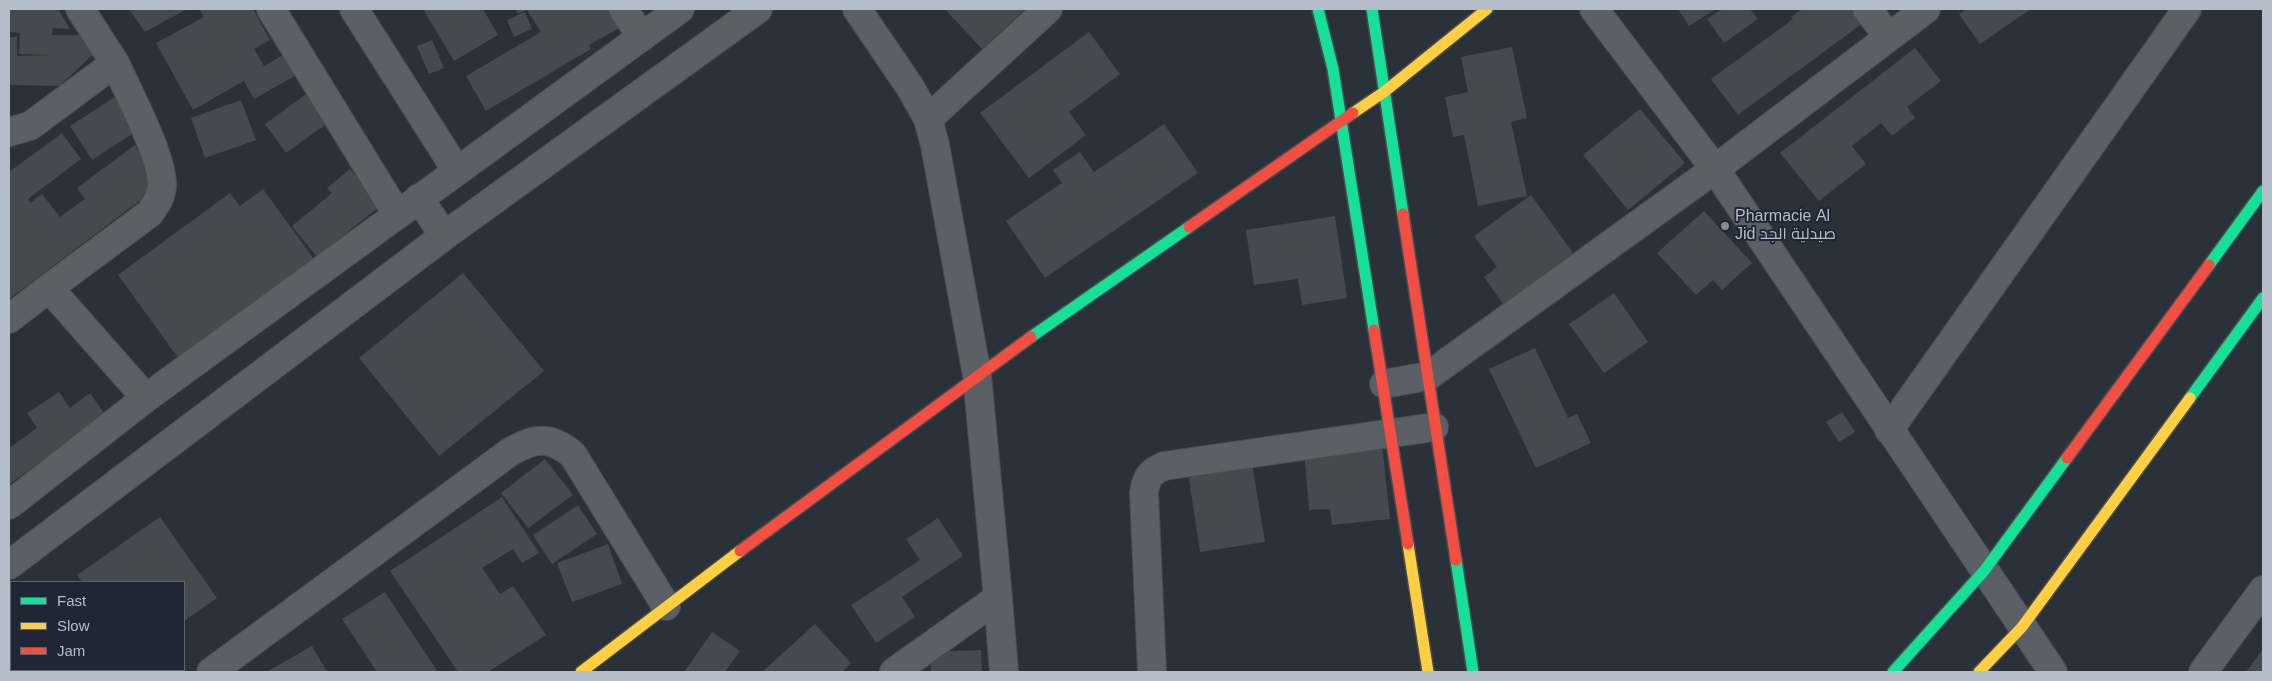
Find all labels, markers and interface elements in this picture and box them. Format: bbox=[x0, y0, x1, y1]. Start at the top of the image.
place label: Pharmacie Al Jid صيدلية الجد bbox=[1735, 207, 1836, 245]
marker: Pharmacie Al Jid صيدلية الجد bbox=[1719, 220, 1731, 232]
legend bbox=[10, 581, 185, 671]
text: Fast bbox=[57, 592, 86, 609]
text: Slow bbox=[57, 617, 90, 634]
text: Jam bbox=[57, 642, 85, 659]

